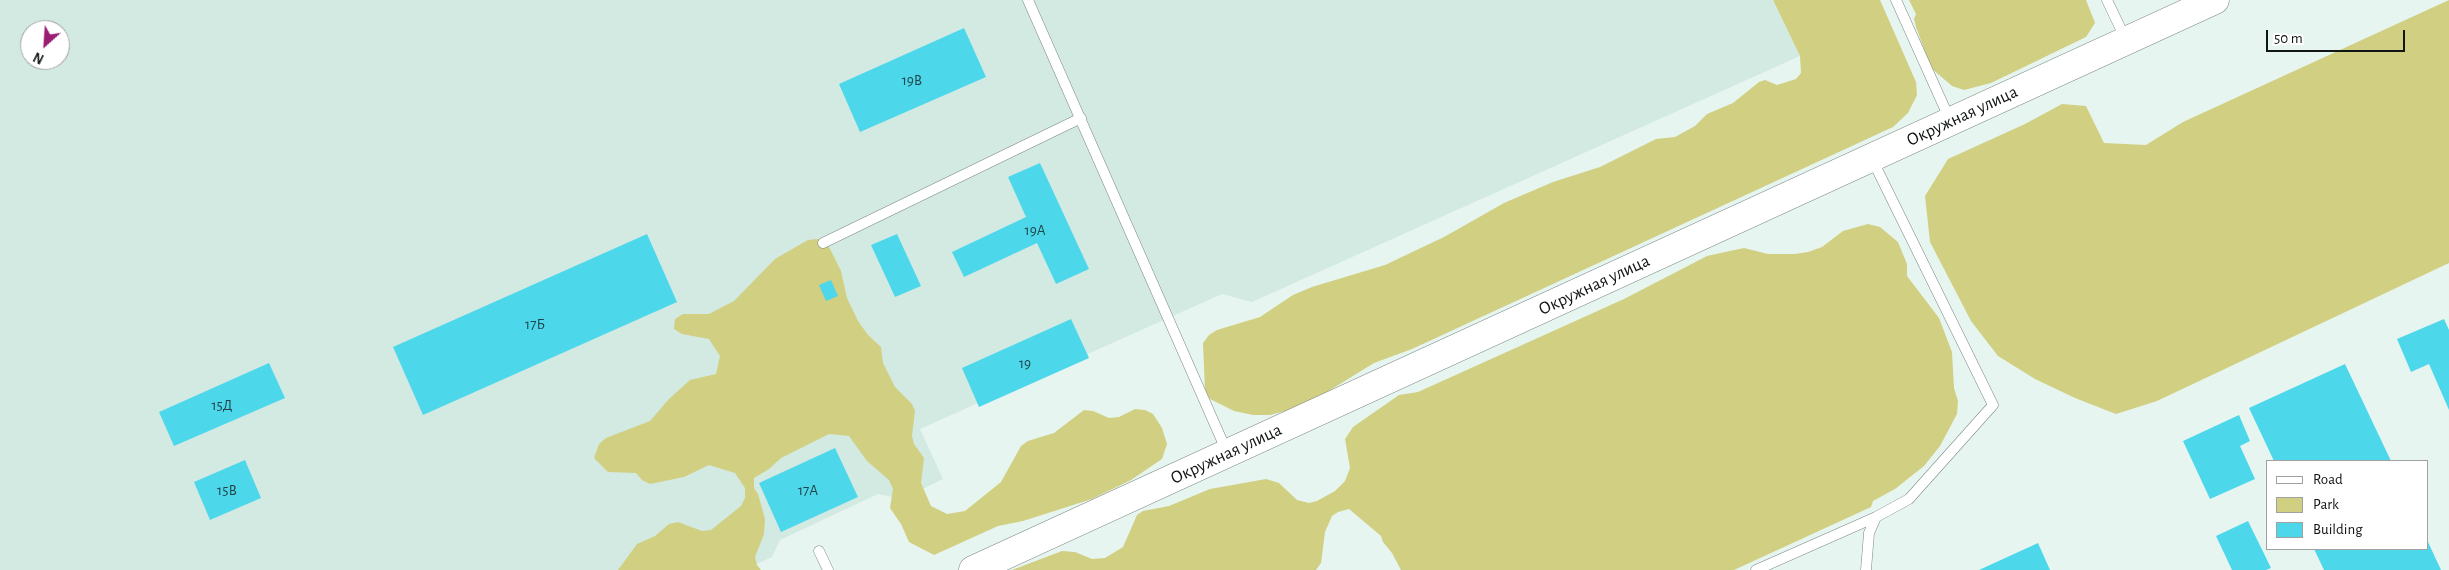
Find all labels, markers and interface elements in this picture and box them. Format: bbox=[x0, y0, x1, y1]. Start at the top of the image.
north arrow bbox=[20, 20, 70, 70]
scale bar bbox=[2269, 20, 2408, 52]
text: 50 m bbox=[2274, 31, 2303, 46]
text: N bbox=[31, 49, 46, 66]
house number: 19В bbox=[902, 71, 922, 89]
street label: Окружная улица bbox=[1903, 81, 2021, 151]
house number: 19А bbox=[1024, 221, 1046, 239]
street label: Окружная улица bbox=[1535, 250, 1653, 320]
house number: 17Б bbox=[525, 315, 545, 333]
house number: 19 bbox=[1019, 354, 1031, 372]
house number: 15Д bbox=[211, 396, 233, 414]
street label: Окружная улица bbox=[1167, 419, 1285, 489]
legend bbox=[2266, 460, 2429, 550]
text: Road bbox=[2313, 472, 2343, 487]
house number: 15В bbox=[217, 481, 237, 499]
house number: 17А bbox=[798, 481, 818, 499]
text: Park bbox=[2313, 497, 2339, 512]
text: Building bbox=[2313, 522, 2363, 537]

